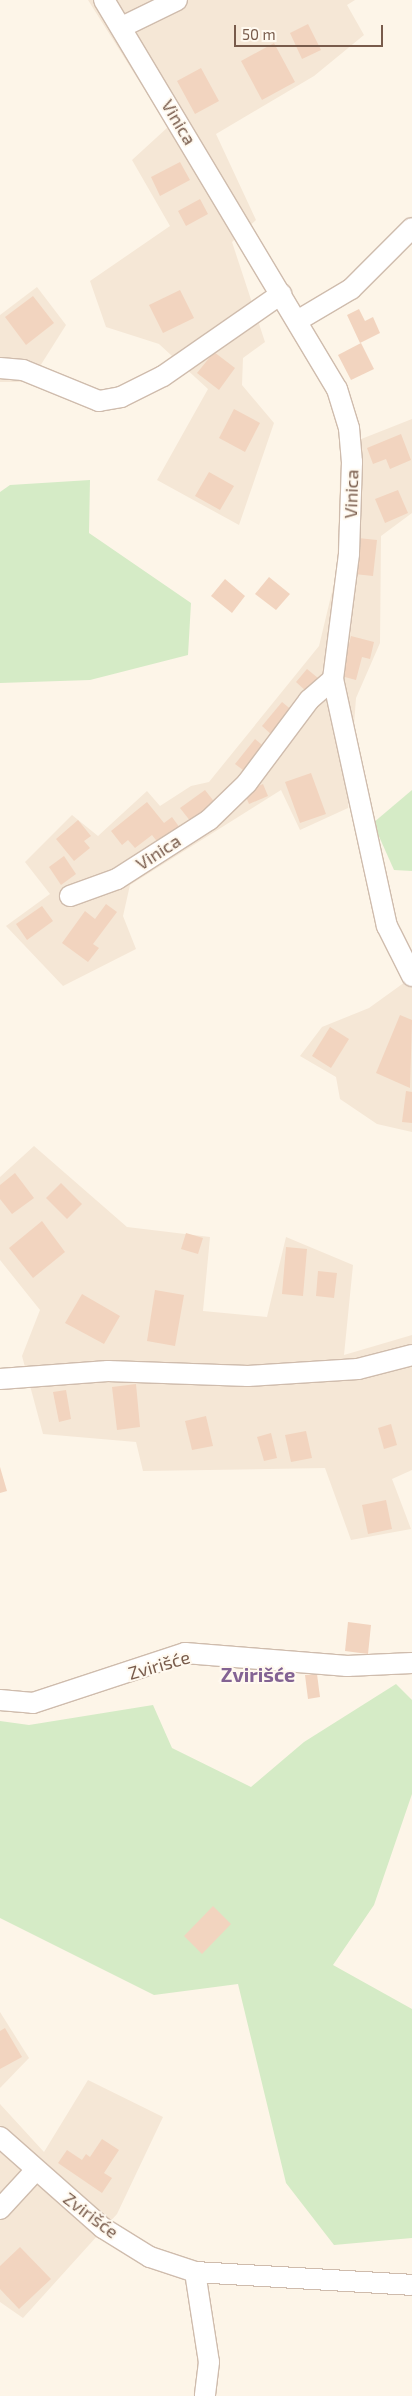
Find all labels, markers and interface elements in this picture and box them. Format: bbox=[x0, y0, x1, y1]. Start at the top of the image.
scale bar bbox=[237, 15, 386, 47]
text: 50 m bbox=[242, 25, 276, 43]
street label: Vinica bbox=[157, 95, 201, 149]
street label: Vinica bbox=[339, 469, 363, 519]
street label: Vinica bbox=[132, 830, 184, 874]
street label: Zvirišće bbox=[126, 1646, 192, 1684]
district label: Zvirišće bbox=[221, 1662, 295, 1686]
street label: Zvirišće bbox=[59, 2187, 123, 2243]

